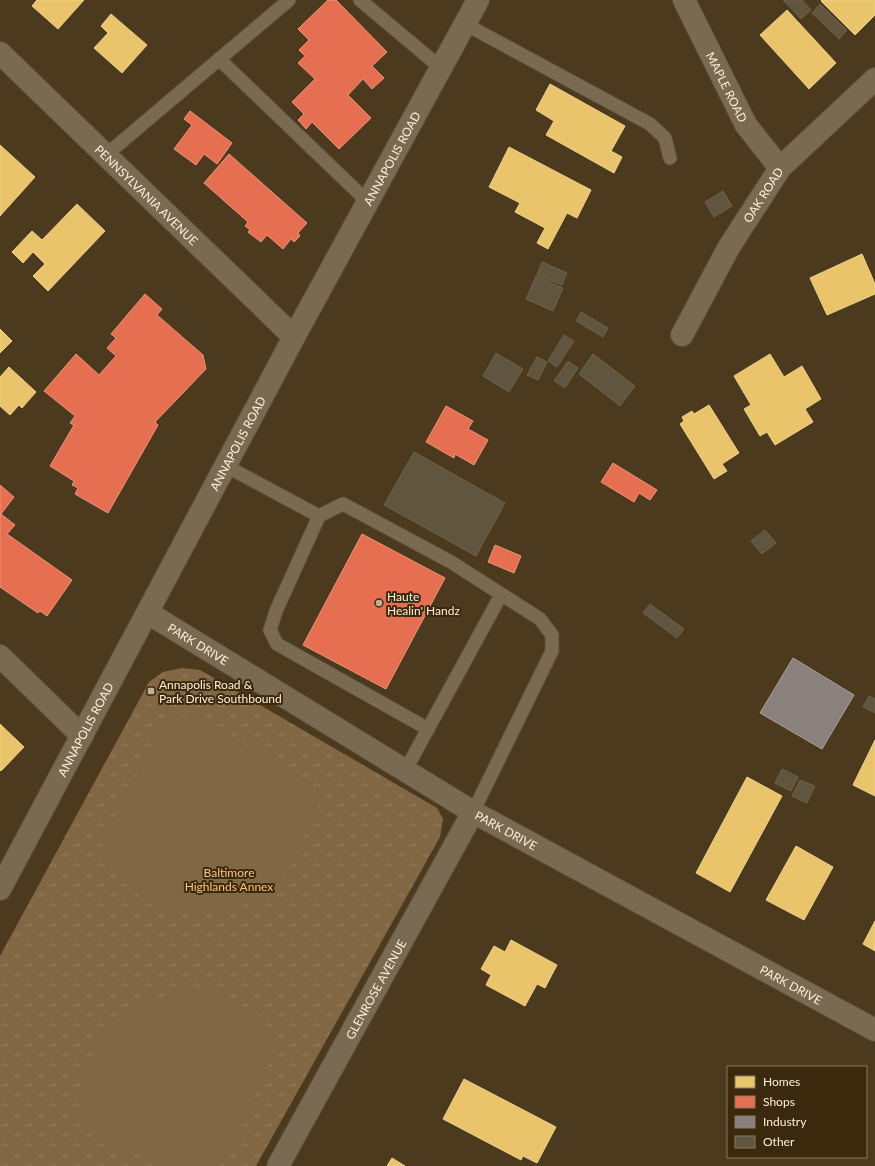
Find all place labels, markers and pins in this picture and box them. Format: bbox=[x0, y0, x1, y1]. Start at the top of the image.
place label: Haute Healin' Handz bbox=[387, 589, 460, 618]
marker: Haute Healin' Handz bbox=[374, 598, 384, 608]
place label: Annapolis Road & Park Drive Southbound bbox=[159, 677, 282, 706]
marker: Annapolis Road & Park Drive Southbound bbox=[146, 686, 156, 696]

